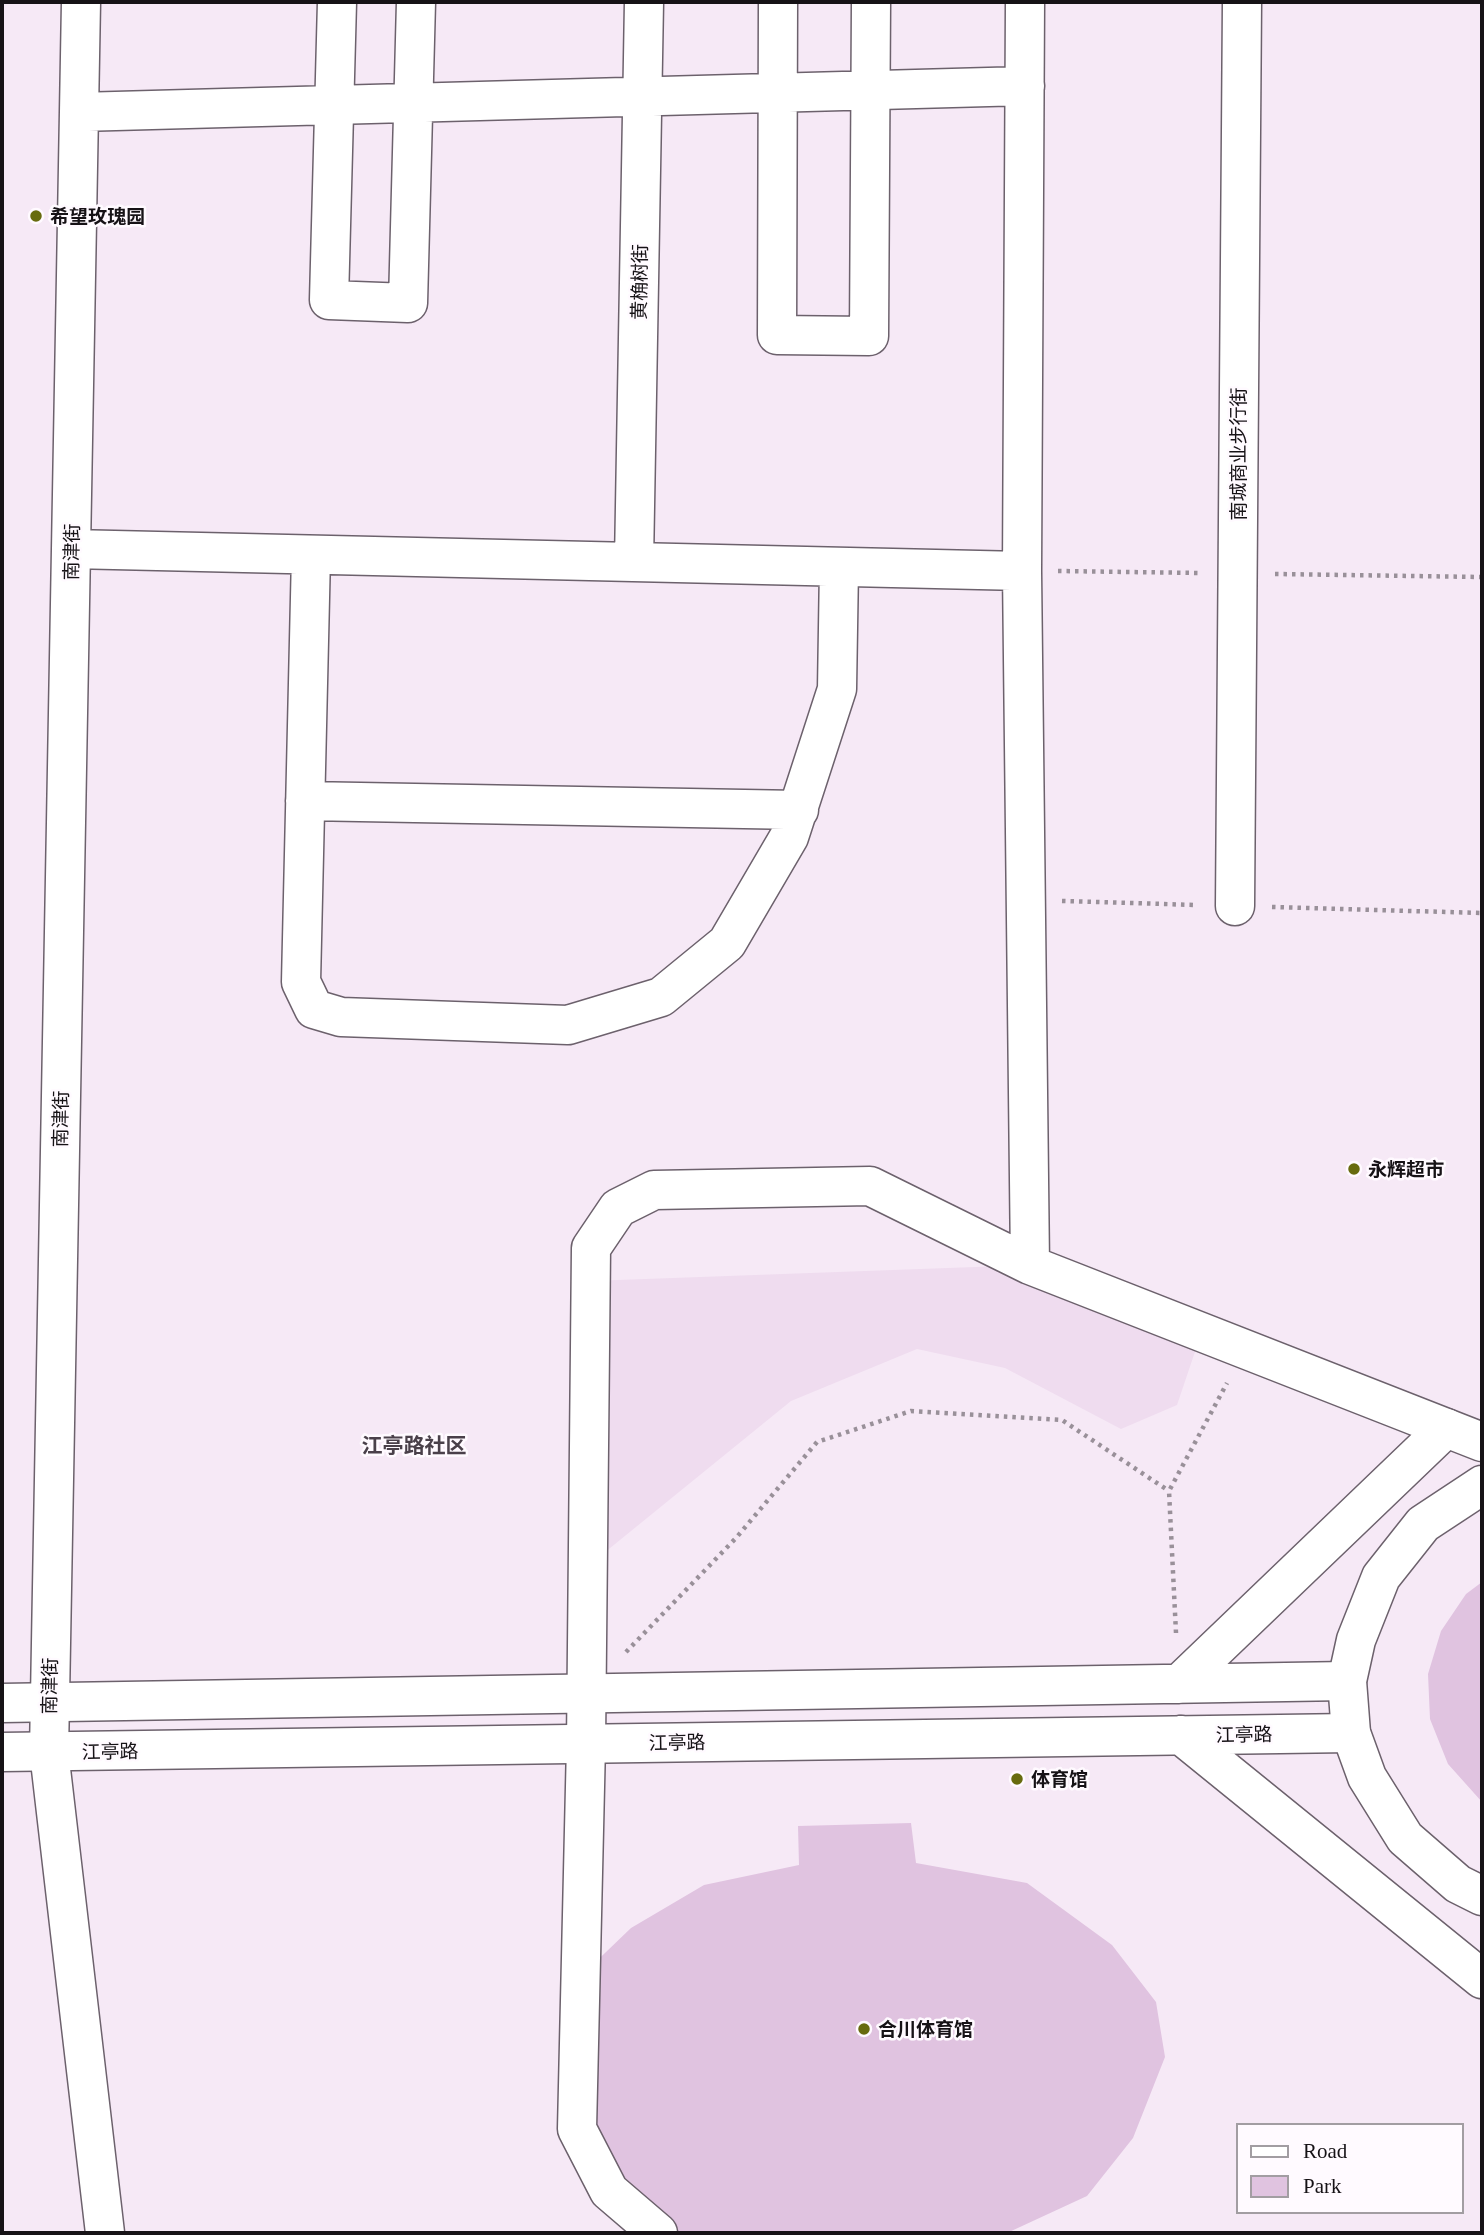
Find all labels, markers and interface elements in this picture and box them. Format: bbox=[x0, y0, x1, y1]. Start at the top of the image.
place label: 希望玫瑰园 bbox=[50, 205, 145, 227]
marker: 希望玫瑰园 bbox=[28, 208, 44, 224]
street label: 黄桷树街 bbox=[627, 244, 651, 320]
street label: 南城商业步行街 bbox=[1227, 388, 1249, 520]
street label: 南津街 bbox=[59, 523, 83, 581]
street label: 南津街 bbox=[48, 1090, 72, 1148]
place label: 永辉超市 bbox=[1368, 1158, 1444, 1180]
marker: 永辉超市 bbox=[1346, 1161, 1362, 1177]
district label: 江亭路社区 bbox=[362, 1432, 466, 1458]
street label: 南津街 bbox=[37, 1657, 61, 1715]
street label: 江亭路 bbox=[1215, 1722, 1273, 1746]
street label: 江亭路 bbox=[648, 1730, 706, 1754]
street label: 江亭路 bbox=[81, 1739, 139, 1763]
place label: 体育馆 bbox=[1031, 1768, 1088, 1790]
marker: 体育馆 bbox=[1009, 1771, 1025, 1787]
place label: 合川体育馆 bbox=[878, 2018, 973, 2040]
marker: 合川体育馆 bbox=[856, 2021, 872, 2037]
legend bbox=[1236, 2123, 1463, 2214]
text: Road bbox=[1303, 2139, 1347, 2163]
text: Park bbox=[1303, 2174, 1342, 2198]

